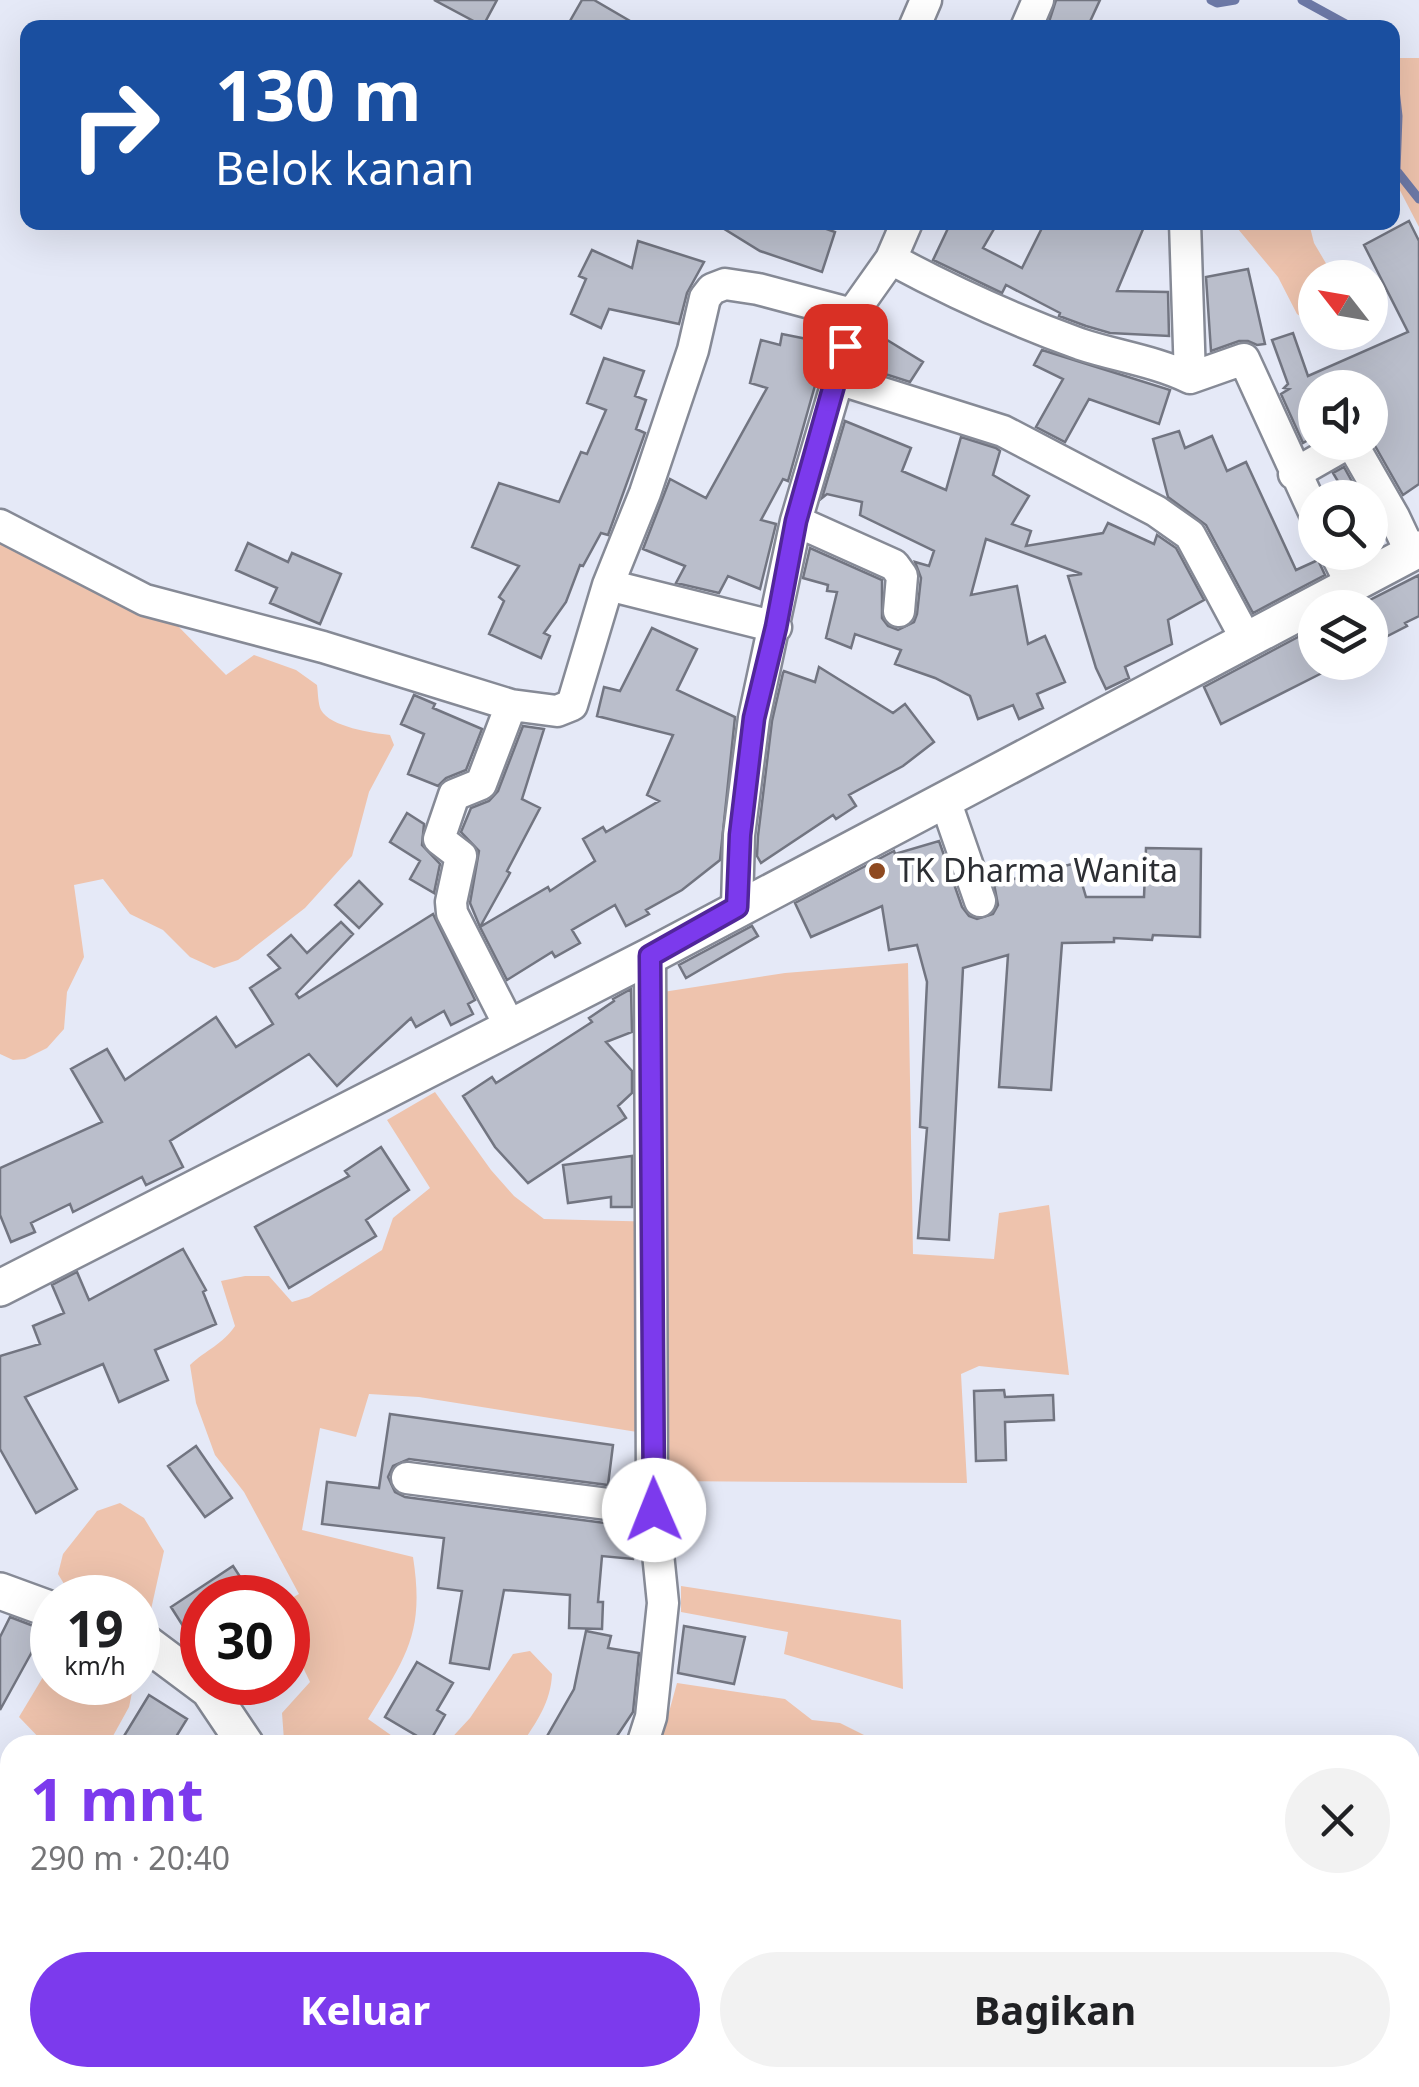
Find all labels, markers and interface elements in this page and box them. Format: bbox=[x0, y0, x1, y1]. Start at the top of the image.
text: 130 m bbox=[215, 46, 422, 142]
icon: right bbox=[50, 60, 180, 190]
text: Belok kanan bbox=[215, 137, 474, 198]
north arrow bbox=[1298, 260, 1388, 350]
map controls bbox=[1298, 260, 1388, 680]
pin bbox=[803, 304, 888, 389]
icon: arrive bbox=[818, 319, 873, 374]
button: sound bbox=[1298, 370, 1388, 460]
button: search bbox=[1298, 480, 1388, 570]
button: layers bbox=[1298, 590, 1388, 680]
place label: TK Dharma Wanita bbox=[897, 848, 1178, 891]
marker: TK Dharma Wanita bbox=[866, 860, 888, 882]
position arrow bbox=[602, 1458, 706, 1562]
speed limit sign: 30 bbox=[180, 1575, 310, 1705]
text: 19 bbox=[66, 1594, 124, 1662]
text: km/h bbox=[64, 1648, 126, 1682]
text: 1 mnt bbox=[30, 1757, 203, 1839]
button: close bbox=[1285, 1768, 1390, 1873]
text: 290 m · 20:40 bbox=[30, 1836, 230, 1879]
button: Keluar bbox=[30, 1952, 700, 2067]
button: Bagikan bbox=[720, 1952, 1390, 2067]

